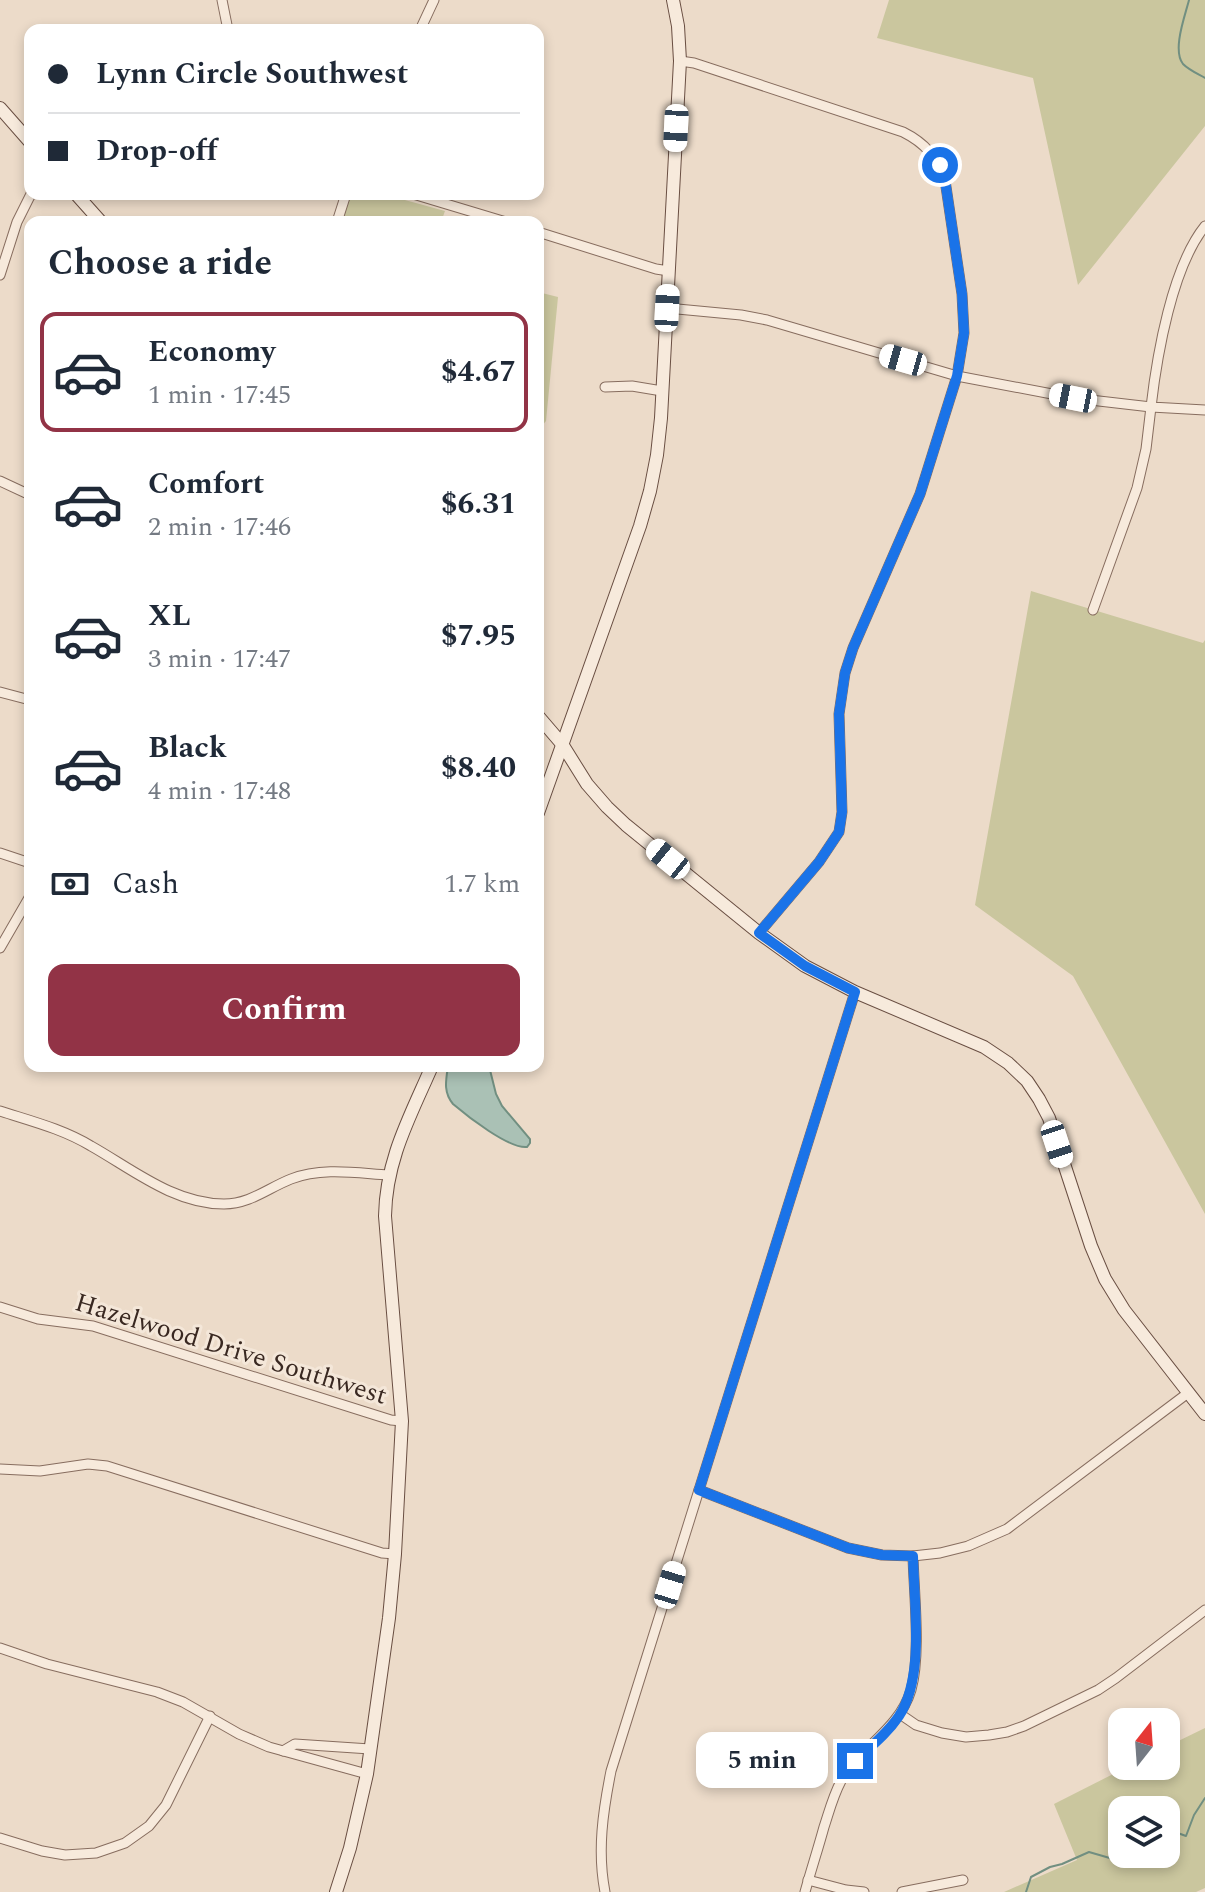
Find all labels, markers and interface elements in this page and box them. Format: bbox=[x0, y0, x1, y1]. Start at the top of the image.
text: Lynn Circle Southwest bbox=[96, 51, 408, 97]
car bbox=[663, 103, 689, 153]
text: Drop-off bbox=[96, 128, 217, 174]
route start bbox=[922, 147, 958, 183]
text: Choose a ride bbox=[48, 236, 272, 291]
car bbox=[654, 283, 680, 333]
text: Economy bbox=[148, 329, 275, 375]
icon: car bbox=[52, 336, 124, 408]
car bbox=[877, 342, 929, 378]
text: $4.67 bbox=[441, 349, 516, 395]
text: 1 min · 17:45 bbox=[148, 375, 291, 415]
car bbox=[1047, 382, 1099, 414]
text: Comfort bbox=[148, 461, 264, 507]
icon: car bbox=[52, 468, 124, 540]
text: $6.31 bbox=[441, 481, 516, 527]
text: 2 min · 17:46 bbox=[148, 507, 291, 547]
text: XL bbox=[148, 593, 191, 639]
icon: car bbox=[52, 600, 124, 672]
text: $7.95 bbox=[441, 613, 516, 659]
text: 3 min · 17:47 bbox=[148, 639, 291, 679]
text: Black bbox=[148, 725, 227, 771]
icon: car bbox=[52, 732, 124, 804]
text: $8.40 bbox=[441, 745, 516, 791]
text: 4 min · 17:48 bbox=[148, 771, 291, 811]
car bbox=[642, 835, 694, 883]
text: Cash bbox=[112, 861, 179, 907]
icon: cash bbox=[48, 862, 92, 906]
text: 1.7 km bbox=[444, 864, 520, 904]
button: Confirm bbox=[48, 964, 520, 1056]
car bbox=[1038, 1117, 1076, 1171]
street label: Hazelwood Drive Southwest bbox=[70, 1282, 392, 1416]
car bbox=[652, 1559, 688, 1611]
north arrow bbox=[1108, 1708, 1180, 1780]
map controls bbox=[1108, 1708, 1180, 1868]
callout: 5 min bbox=[695, 1733, 827, 1789]
text: 5 min bbox=[727, 1740, 797, 1780]
route end bbox=[837, 1743, 873, 1779]
button: layers bbox=[1108, 1796, 1180, 1868]

